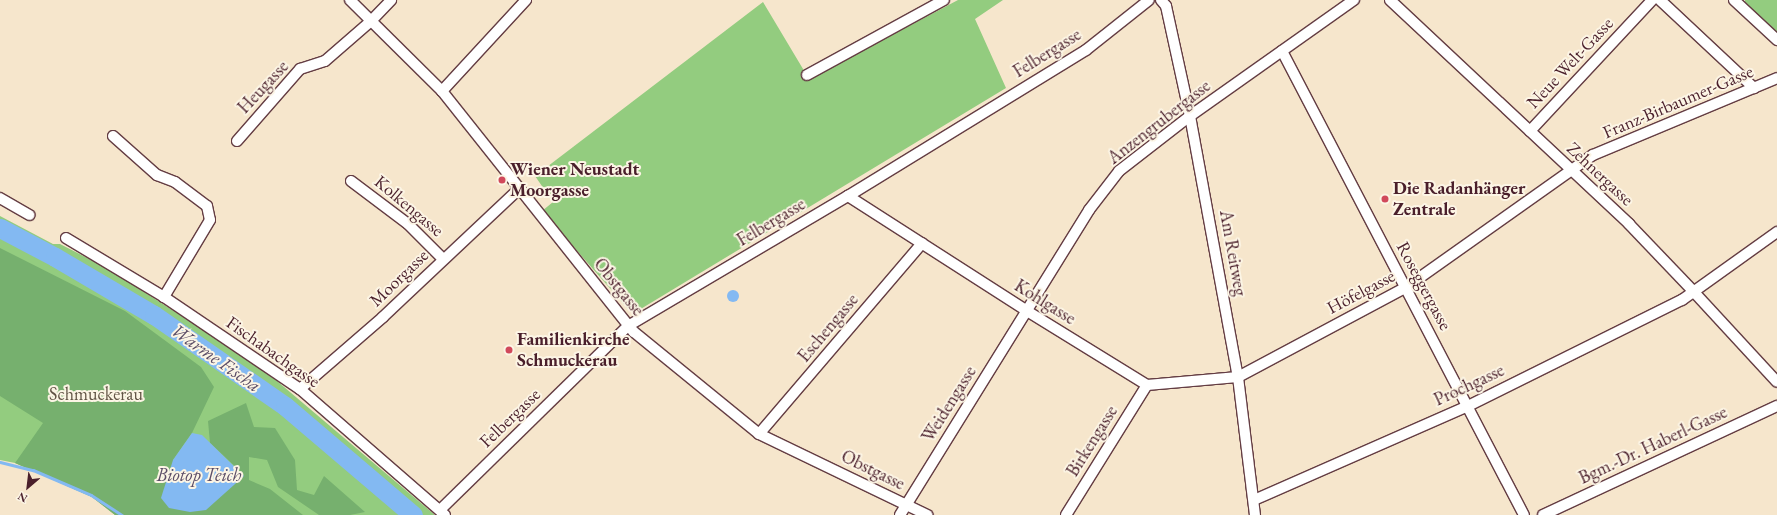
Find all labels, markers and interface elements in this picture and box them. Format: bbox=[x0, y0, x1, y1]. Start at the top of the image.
street label: Neue Welt-Gasse bbox=[1522, 13, 1618, 113]
street label: Felbergasse bbox=[1009, 24, 1085, 82]
street label: Heugasse bbox=[233, 56, 293, 118]
street label: Franz-Birbaumer-Gasse bbox=[1600, 61, 1756, 143]
street label: Anzengrubergasse bbox=[1103, 75, 1215, 169]
street label: Zehnergasse bbox=[1562, 138, 1638, 210]
place label: Wiener Neustadt Moorgasse bbox=[510, 159, 639, 202]
street label: Kolkengasse bbox=[370, 171, 448, 241]
marker: Wiener Neustadt Moorgasse bbox=[497, 175, 507, 185]
place label: Die Radanhänger Zentrale bbox=[1393, 178, 1525, 220]
street label: Felbergasse bbox=[733, 193, 809, 251]
marker: Die Radanhänger Zentrale bbox=[1380, 194, 1390, 204]
street label: Am Reitweg bbox=[1215, 208, 1251, 298]
street label: Roseggergasse bbox=[1392, 238, 1456, 334]
street label: Moorgasse bbox=[365, 245, 433, 311]
street label: Obstgasse bbox=[589, 254, 649, 320]
street label: Höfelgasse bbox=[1323, 265, 1399, 319]
street label: Kohlgasse bbox=[1010, 275, 1080, 329]
street label: Eschengasse bbox=[793, 289, 863, 367]
street label: Fischabachgasse bbox=[222, 312, 324, 392]
water label: Warme Fischa bbox=[167, 319, 265, 397]
place label: Familienkirche Schmuckerau bbox=[517, 329, 629, 372]
marker: Familienkirche Schmuckerau bbox=[504, 345, 514, 355]
street label: Prochgasse bbox=[1430, 359, 1508, 411]
street label: Weidengasse bbox=[917, 362, 981, 446]
park label: Schmuckerau bbox=[49, 383, 143, 405]
street label: Felbergasse bbox=[475, 384, 545, 452]
street label: Bgm.-Dr. Haberl-Gasse bbox=[1575, 401, 1731, 489]
street label: Birkengasse bbox=[1062, 402, 1122, 480]
street label: Obstgasse bbox=[838, 445, 908, 495]
water label: Biotop Teich bbox=[156, 464, 242, 486]
north arrow bbox=[8, 467, 48, 507]
text: N bbox=[15, 489, 30, 506]

